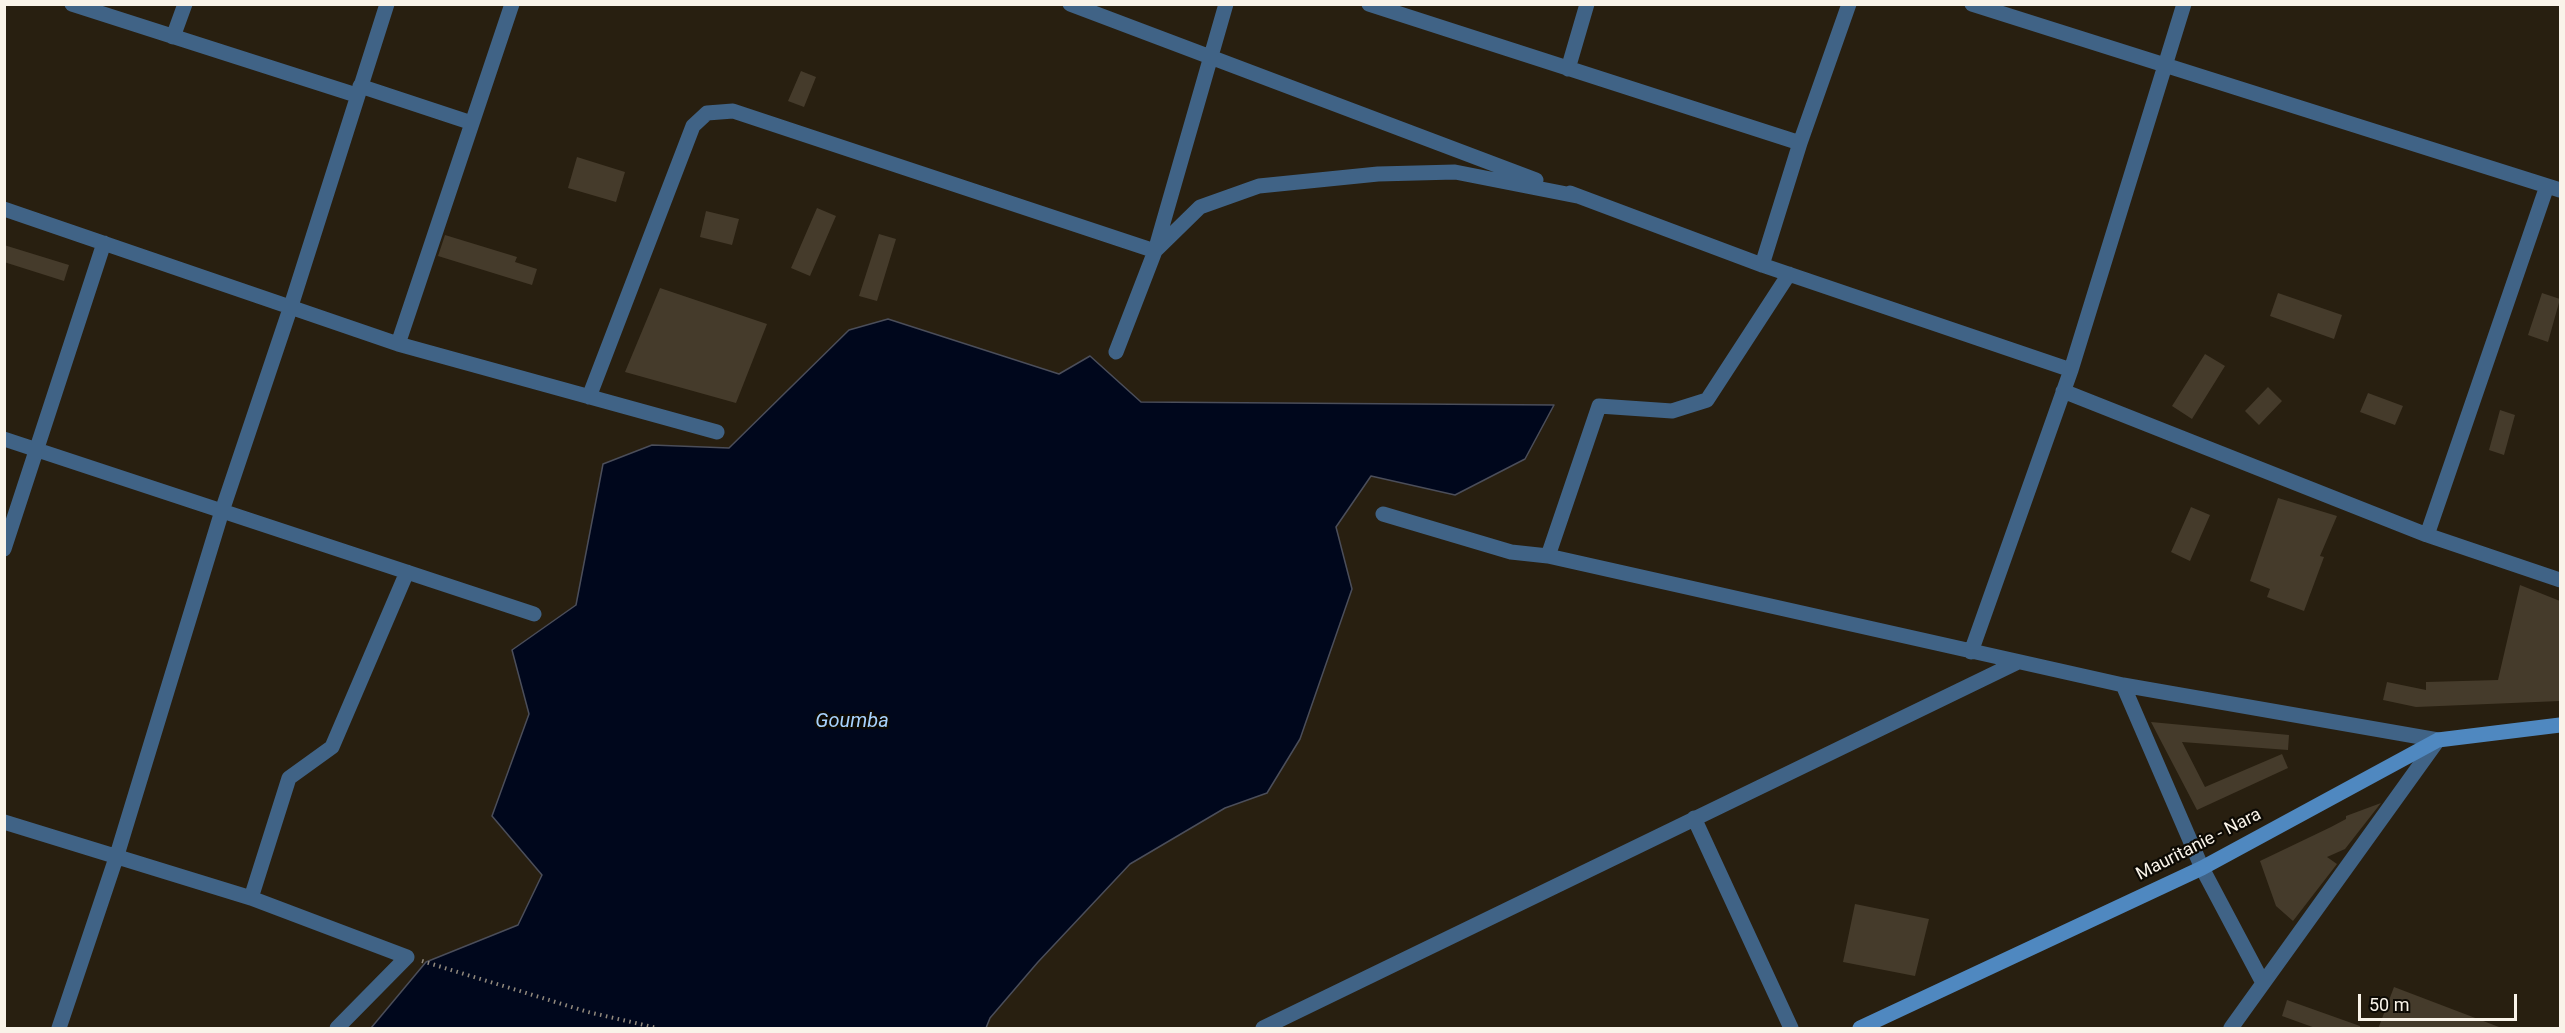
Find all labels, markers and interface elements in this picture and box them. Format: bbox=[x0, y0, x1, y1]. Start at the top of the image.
water label: Goumba bbox=[815, 710, 889, 734]
street label: Mauritanie - Nara bbox=[2133, 804, 2265, 886]
scale bar bbox=[2361, 982, 2520, 1020]
text: 50 m bbox=[2369, 994, 2409, 1015]

